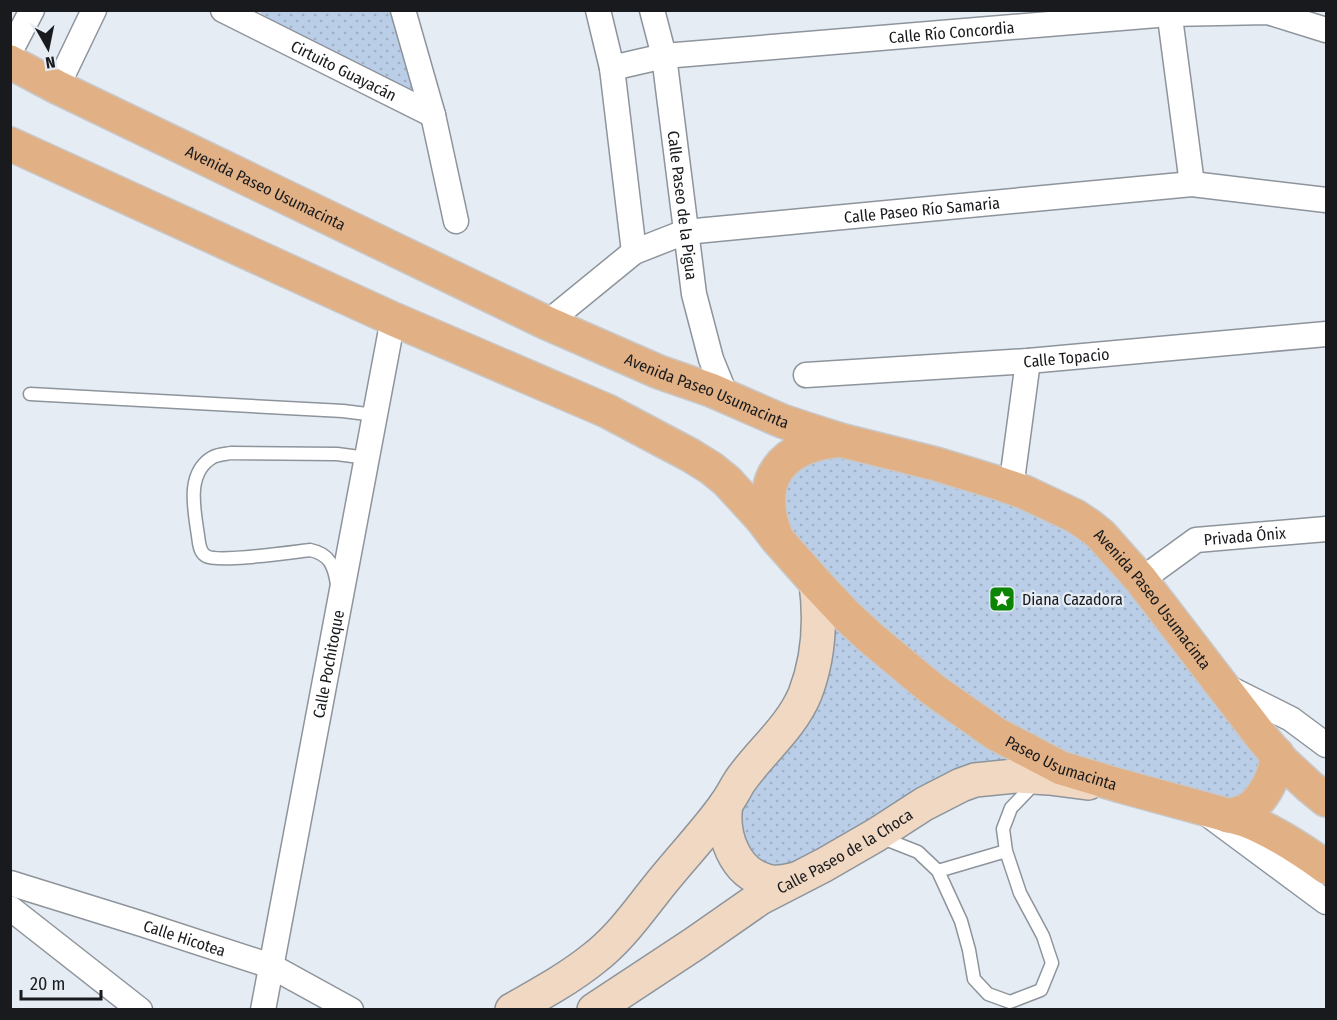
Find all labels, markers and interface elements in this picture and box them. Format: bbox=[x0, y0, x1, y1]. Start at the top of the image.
north arrow bbox=[18, 18, 78, 78]
street label: Calle Río Concordia bbox=[888, 18, 1015, 47]
street label: Cirtuito Guayacán bbox=[288, 36, 399, 105]
text: N bbox=[44, 52, 56, 72]
street label: Calle Paseo de la Pigua bbox=[664, 130, 701, 281]
street label: Avenida Paseo Usumacinta bbox=[183, 141, 349, 235]
street label: Calle Paseo Río Samaria bbox=[843, 193, 1001, 227]
street label: Calle Topacio bbox=[1023, 345, 1110, 371]
street label: Avenida Paseo Usumacinta bbox=[622, 349, 791, 433]
street label: Privada Ónix bbox=[1203, 523, 1287, 549]
street label: Avenida Paseo Usumacinta bbox=[1090, 525, 1215, 673]
place icon: Diana Cazadora bbox=[987, 584, 1017, 614]
place label: Diana Cazadora bbox=[1022, 590, 1123, 609]
street label: Calle Pochitoque bbox=[309, 608, 348, 720]
street label: Paseo Usumacinta bbox=[1002, 732, 1119, 794]
street label: Calle Paseo de la Choca bbox=[774, 805, 916, 898]
street label: Calle Hicotea bbox=[141, 916, 228, 961]
scale bar bbox=[21, 963, 100, 1001]
text: 20 m bbox=[30, 973, 65, 995]

